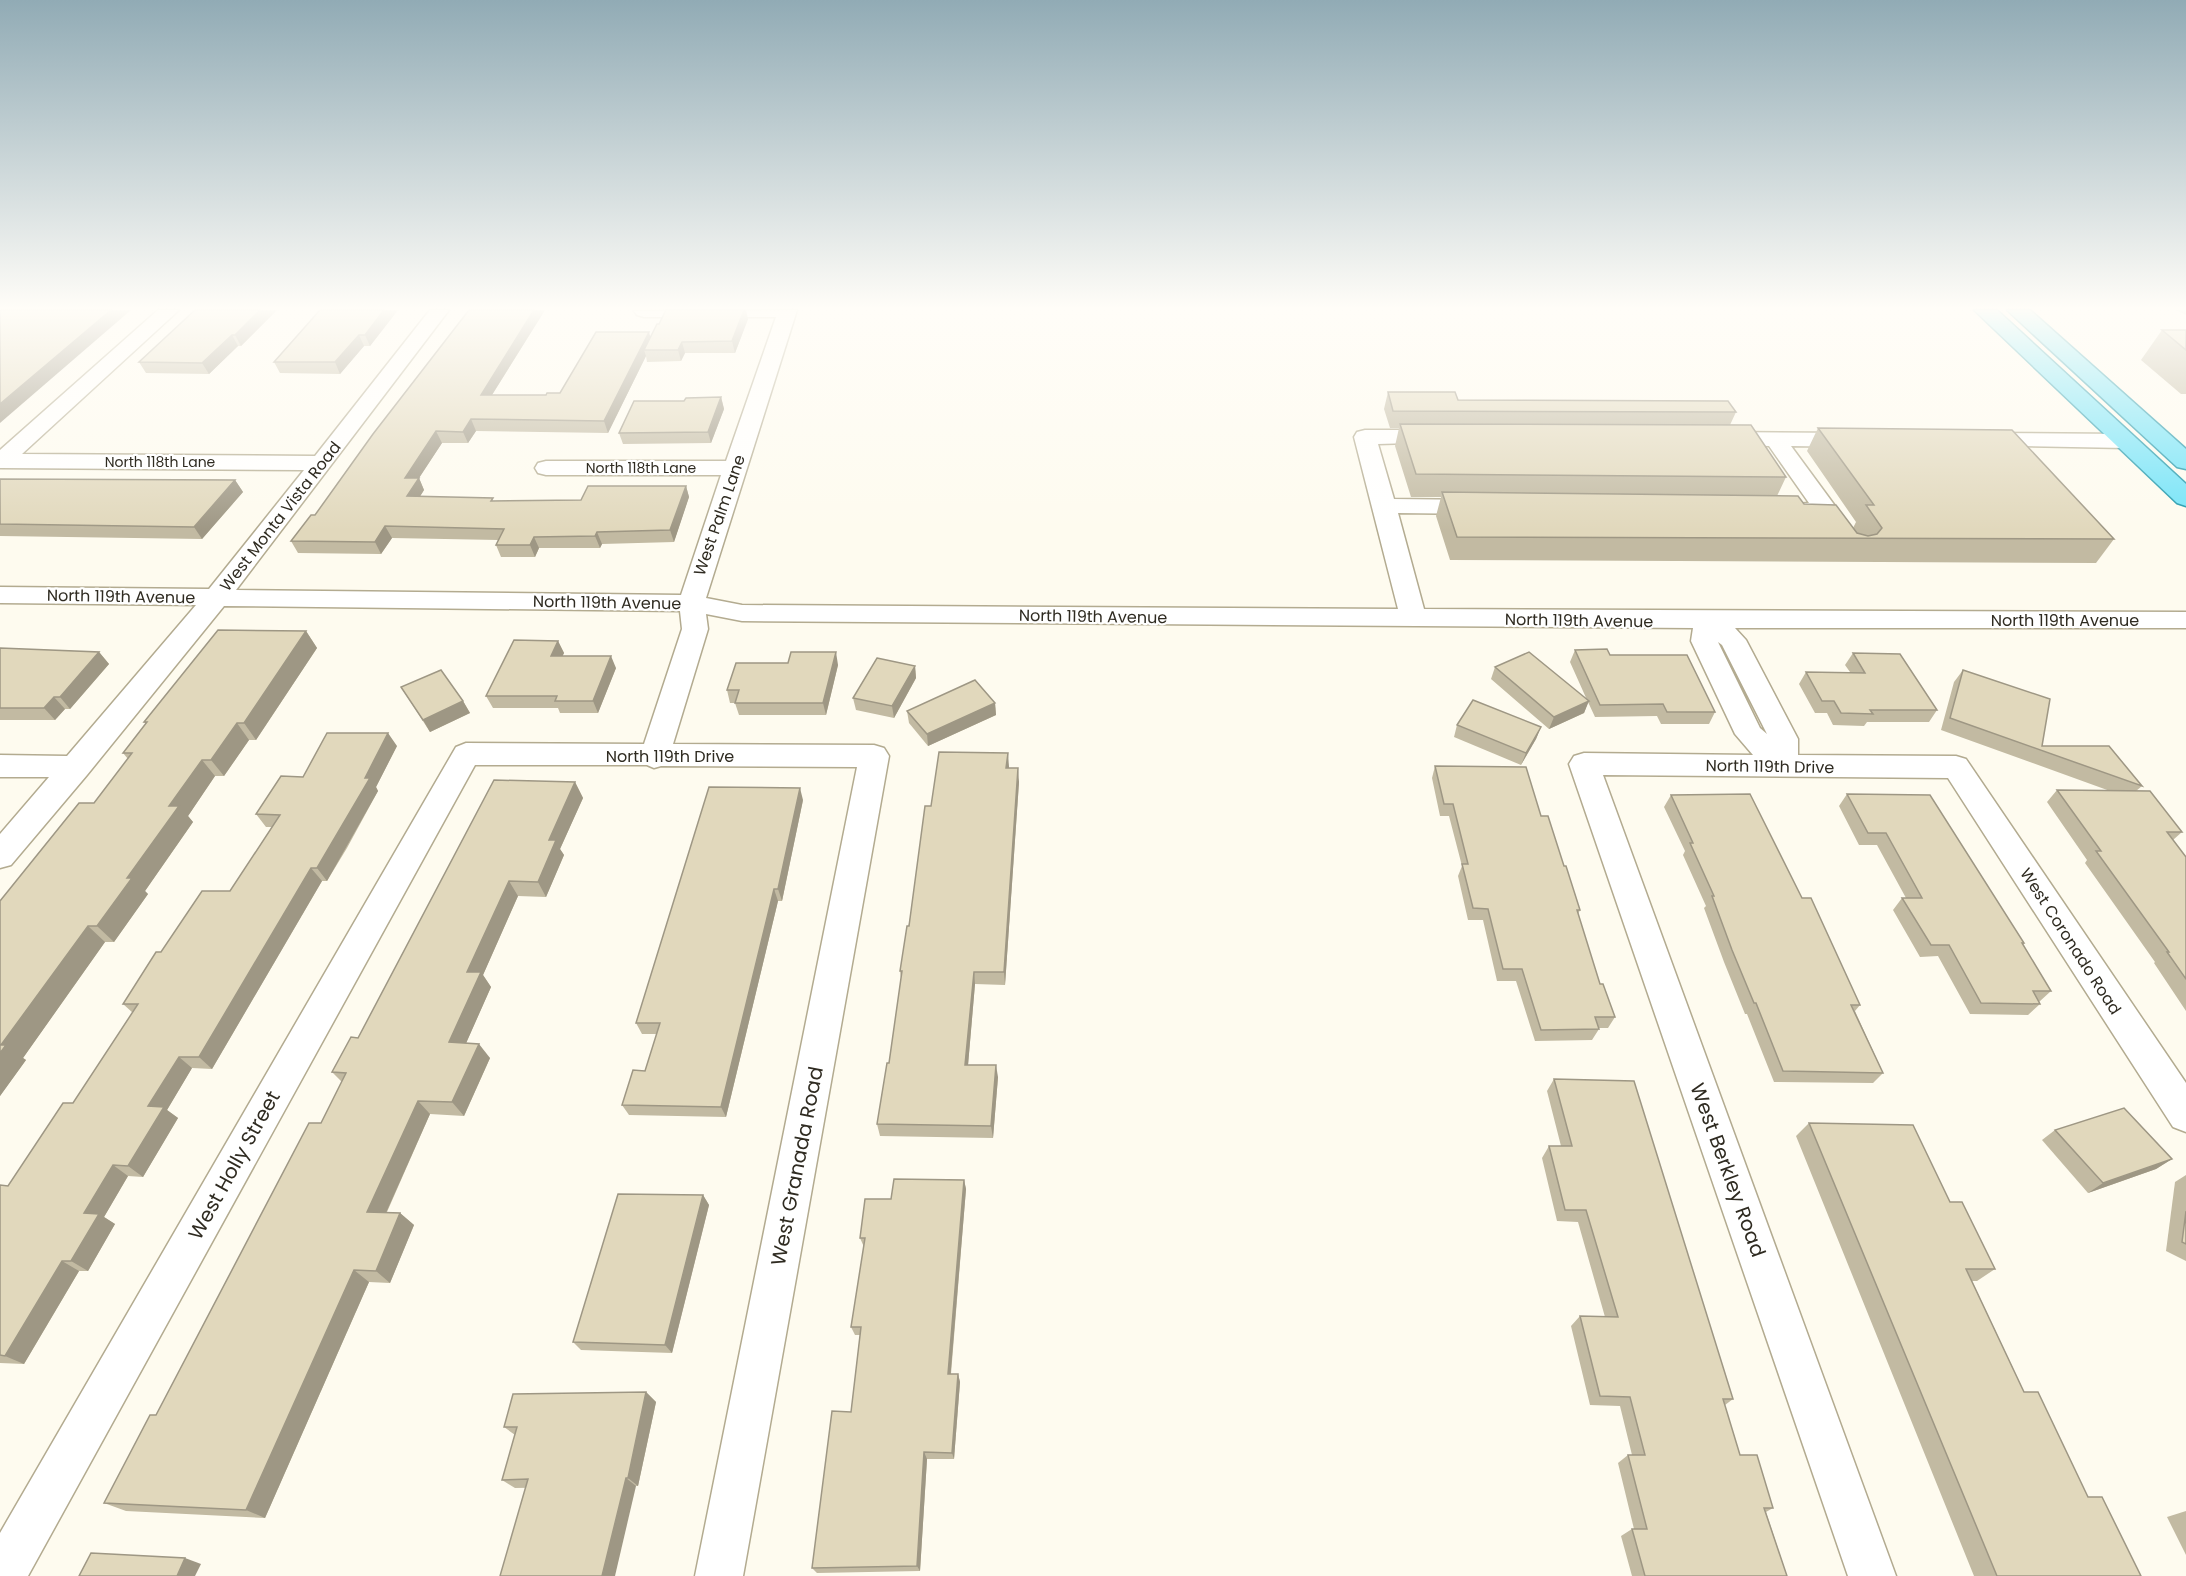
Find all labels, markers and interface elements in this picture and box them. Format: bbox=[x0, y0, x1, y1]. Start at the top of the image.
street label: West Monta Vista Road bbox=[214, 436, 346, 596]
street label: West Palm Lane bbox=[688, 451, 751, 579]
street label: North 118th Lane bbox=[105, 452, 216, 472]
street label: North 118th Lane bbox=[586, 458, 697, 478]
street label: North 119th Avenue bbox=[47, 584, 196, 609]
street label: North 119th Avenue bbox=[533, 590, 682, 615]
street label: North 119th Avenue bbox=[1019, 604, 1168, 629]
street label: North 119th Avenue bbox=[1505, 608, 1654, 633]
street label: North 119th Avenue bbox=[1991, 609, 2139, 632]
street label: North 119th Drive bbox=[606, 745, 734, 768]
street label: North 119th Drive bbox=[1706, 754, 1835, 779]
street label: West Coronado Road bbox=[2014, 863, 2127, 1019]
street label: West Granada Road bbox=[764, 1064, 830, 1268]
street label: West Berkley Road bbox=[1683, 1079, 1773, 1261]
street label: West Holly Street bbox=[181, 1085, 287, 1245]

